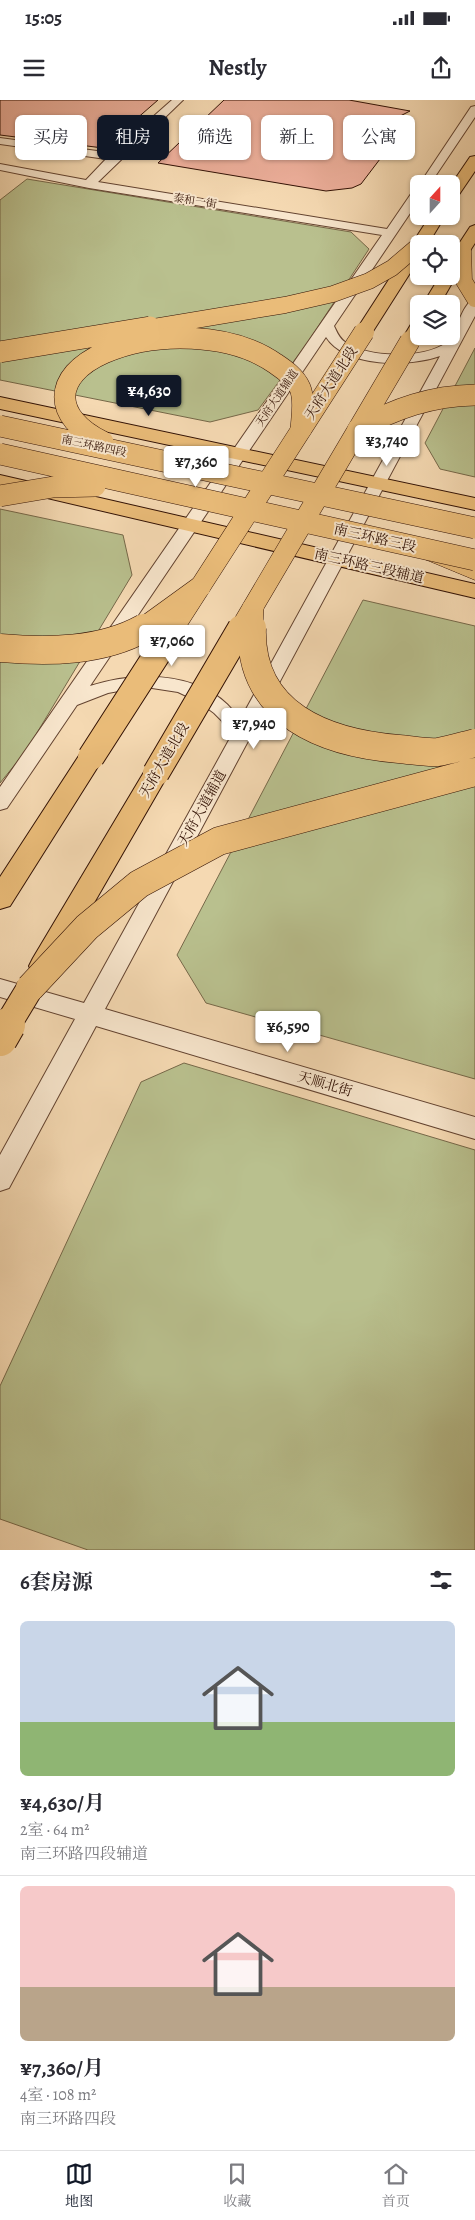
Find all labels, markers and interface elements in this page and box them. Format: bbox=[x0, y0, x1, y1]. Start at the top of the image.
text: 15:05 bbox=[25, 5, 62, 31]
text: Nestly bbox=[208, 53, 267, 83]
icon: menu bbox=[20, 54, 48, 82]
icon: share bbox=[427, 54, 455, 82]
chip: 买房 bbox=[15, 115, 87, 160]
chip: 租房 bbox=[97, 115, 169, 160]
chip: 筛选 bbox=[179, 115, 251, 160]
chip: 新上 bbox=[261, 115, 333, 160]
chip: 公寓 bbox=[343, 115, 415, 160]
north arrow bbox=[410, 175, 460, 225]
map controls bbox=[410, 175, 460, 345]
street label: 泰和一街 bbox=[172, 190, 218, 212]
button: locate bbox=[410, 235, 460, 285]
button: layers bbox=[410, 295, 460, 345]
street label: 天府大道北段 bbox=[300, 343, 362, 423]
street label: 天府大道辅道 bbox=[252, 366, 302, 430]
pin: ¥4,630 bbox=[108, 374, 190, 417]
text: ¥4,630 bbox=[127, 380, 171, 402]
pin: ¥3,740 bbox=[346, 424, 428, 467]
text: ¥3,740 bbox=[366, 430, 408, 452]
street label: 南三环路四段 bbox=[60, 432, 128, 460]
pin: ¥7,360 bbox=[155, 446, 237, 488]
text: ¥7,360 bbox=[175, 451, 217, 473]
street label: 南三环路三段 bbox=[332, 519, 418, 557]
street label: 南三环路三段辅道 bbox=[312, 544, 426, 588]
pin: ¥7,060 bbox=[131, 624, 213, 667]
text: ¥7,060 bbox=[150, 630, 194, 652]
pin: ¥7,940 bbox=[213, 708, 295, 750]
text: ¥7,940 bbox=[232, 713, 276, 735]
street label: 天府大道北段 bbox=[135, 719, 193, 801]
street label: 天府大道辅道 bbox=[173, 767, 231, 849]
pin: ¥6,590 bbox=[247, 1010, 329, 1053]
text: ¥6,590 bbox=[266, 1016, 310, 1038]
street label: 天顺北街 bbox=[295, 1067, 355, 1101]
icon: filters bbox=[427, 1566, 455, 1594]
text: 6套房源 bbox=[20, 1568, 93, 1596]
icon: home bbox=[193, 1653, 283, 1743]
text: ¥4,630/月 bbox=[20, 1789, 105, 1817]
text: 2室 · 64 m² bbox=[20, 1819, 90, 1841]
text: 南三环路四段辅道 bbox=[20, 1843, 148, 1865]
icon: home bbox=[193, 1919, 283, 2009]
text: ¥7,360/月 bbox=[20, 2054, 104, 2082]
text: 4室 · 108 m² bbox=[20, 2084, 96, 2106]
text: 南三环路四段 bbox=[20, 2108, 116, 2130]
tab: 地图 bbox=[65, 2160, 93, 2211]
tab: 收藏 bbox=[223, 2160, 251, 2211]
tab: 首页 bbox=[382, 2160, 410, 2211]

